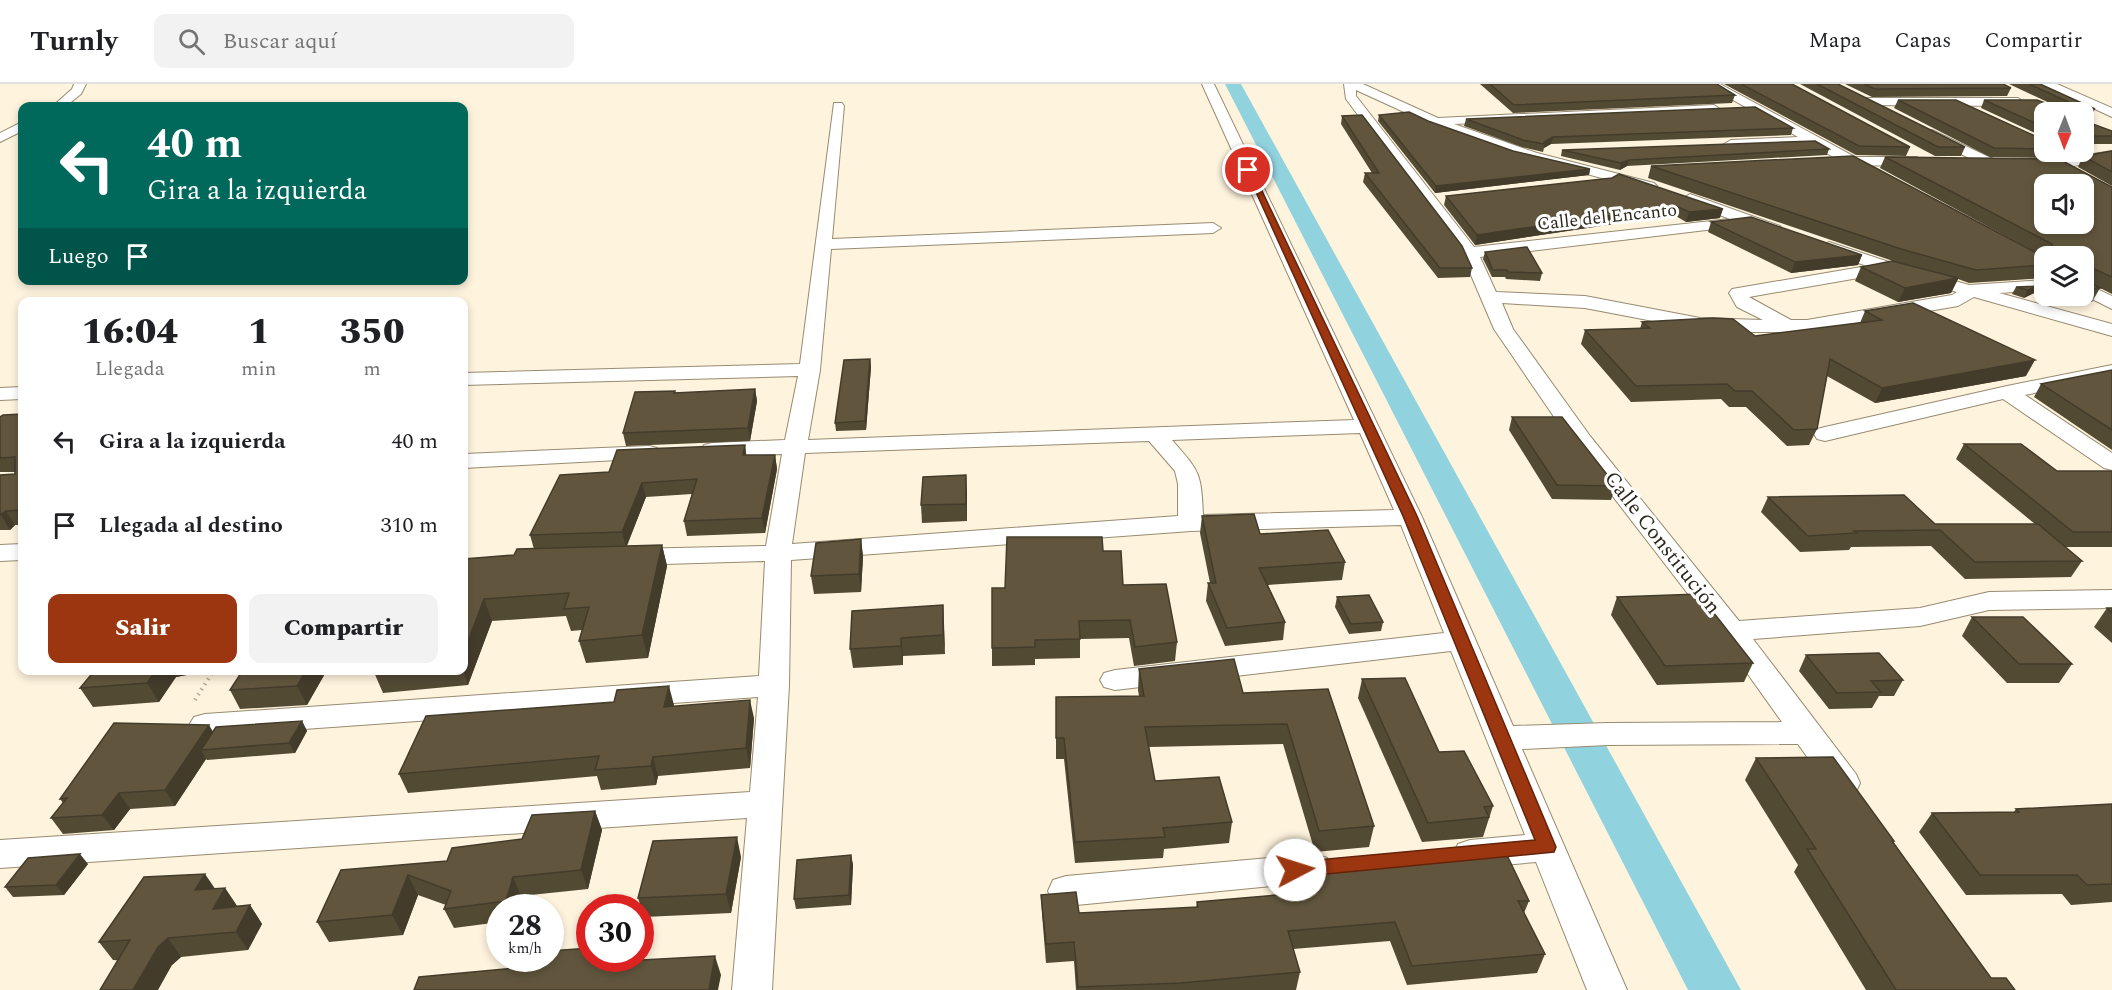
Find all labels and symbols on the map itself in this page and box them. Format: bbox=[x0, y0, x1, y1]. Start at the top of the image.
north arrow bbox=[2034, 102, 2094, 162]
pin bbox=[1222, 144, 1273, 195]
street label: Calle del Encanto bbox=[1536, 196, 1678, 238]
street label: Calle Constitución bbox=[1596, 464, 1728, 622]
position arrow bbox=[1263, 838, 1327, 902]
speed limit sign: 30 bbox=[576, 894, 654, 972]

